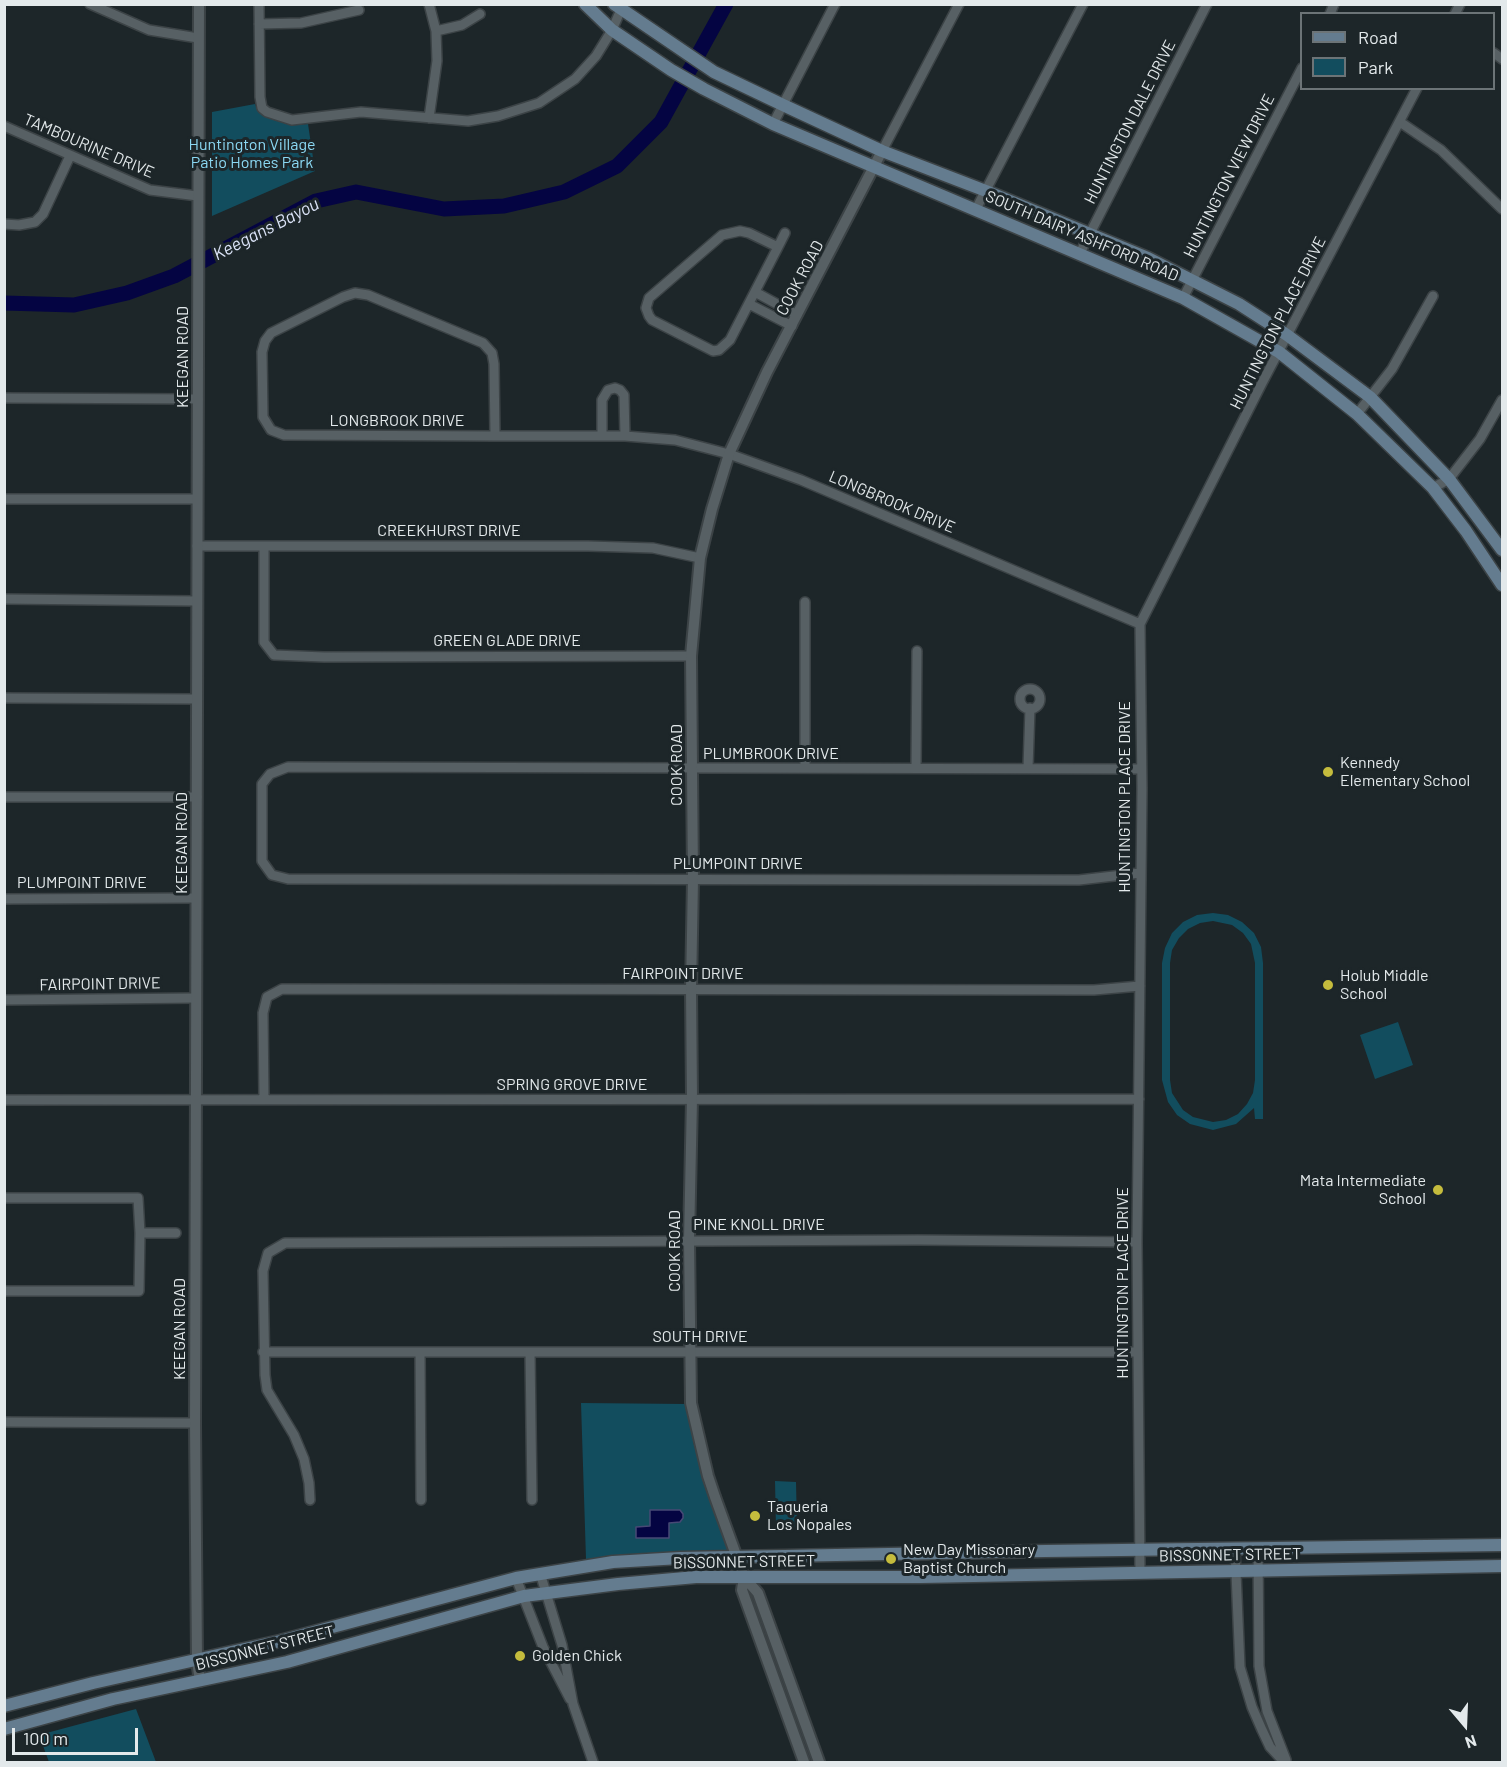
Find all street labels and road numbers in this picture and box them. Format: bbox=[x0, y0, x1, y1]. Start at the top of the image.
street label: HUNTINGTON DALE DRIVE bbox=[1080, 37, 1180, 207]
street label: HUNTINGTON VIEW DRIVE bbox=[1179, 91, 1279, 261]
street label: TAMBOURINE DRIVE bbox=[21, 110, 157, 182]
street label: SOUTH DAIRY ASHFORD ROAD bbox=[983, 187, 1181, 285]
street label: HUNTINGTON PLACE DRIVE bbox=[1226, 233, 1330, 413]
street label: COOK ROAD bbox=[772, 237, 828, 319]
street label: KEEGAN ROAD bbox=[173, 306, 193, 408]
street label: LONGBROOK DRIVE bbox=[329, 411, 465, 431]
street label: LONGBROOK DRIVE bbox=[826, 467, 958, 537]
street label: CREEKHURST DRIVE bbox=[377, 521, 521, 541]
street label: GREEN GLADE DRIVE bbox=[433, 631, 581, 651]
street label: HUNTINGTON PLACE DRIVE bbox=[1115, 701, 1135, 893]
street label: COOK ROAD bbox=[667, 724, 687, 806]
street label: PLUMBROOK DRIVE bbox=[703, 744, 839, 764]
street label: KEEGAN ROAD bbox=[172, 792, 192, 894]
street label: PLUMPOINT DRIVE bbox=[673, 854, 803, 874]
street label: PLUMPOINT DRIVE bbox=[17, 873, 147, 893]
street label: FAIRPOINT DRIVE bbox=[622, 964, 744, 984]
street label: FAIRPOINT DRIVE bbox=[39, 973, 161, 995]
street label: SPRING GROVE DRIVE bbox=[497, 1075, 647, 1095]
street label: HUNTINGTON PLACE DRIVE bbox=[1113, 1187, 1133, 1379]
street label: COOK ROAD bbox=[665, 1210, 685, 1292]
street label: PINE KNOLL DRIVE bbox=[693, 1215, 825, 1235]
street label: KEEGAN ROAD bbox=[170, 1278, 190, 1380]
street label: SOUTH DRIVE bbox=[652, 1327, 748, 1347]
street label: BISSONNET STREET bbox=[1159, 1544, 1301, 1566]
street label: BISSONNET STREET bbox=[673, 1551, 815, 1573]
street label: BISSONNET STREET bbox=[194, 1621, 336, 1675]

